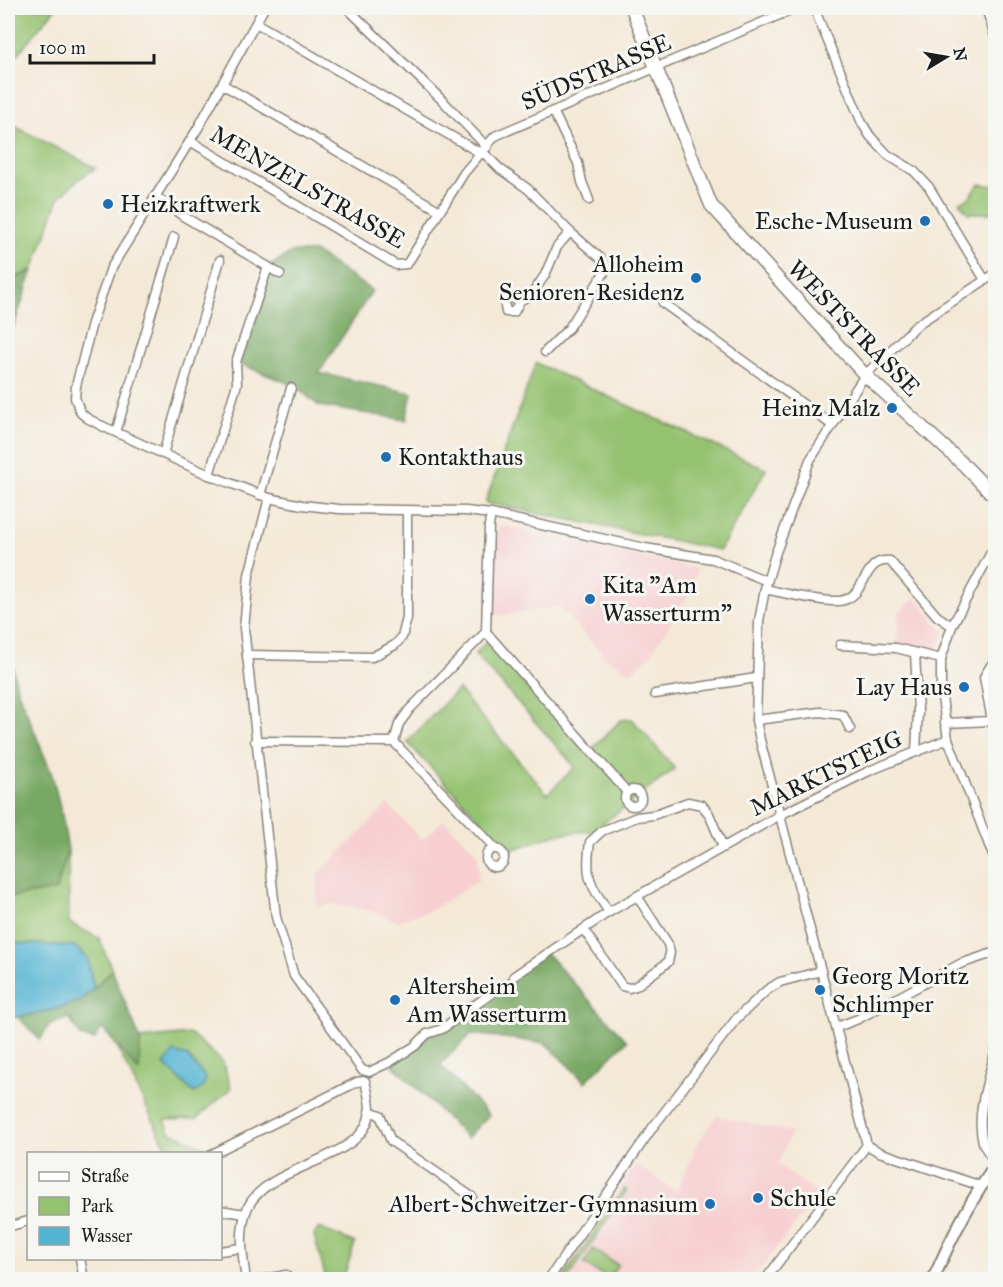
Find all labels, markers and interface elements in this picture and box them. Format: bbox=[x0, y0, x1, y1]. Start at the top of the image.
scale bar bbox=[30, 27, 154, 65]
street label: SÜDSTRASSE bbox=[517, 27, 675, 117]
north arrow bbox=[916, 27, 976, 87]
text: 100 m bbox=[39, 37, 86, 59]
text: N bbox=[950, 46, 971, 63]
street label: MENZELSTRASSE bbox=[205, 119, 411, 255]
place label: Heizkraftwerk bbox=[120, 189, 261, 219]
marker: Heizkraftwerk bbox=[101, 197, 115, 211]
place label: Esche-Museum bbox=[755, 206, 913, 236]
marker: Esche-Museum bbox=[918, 214, 932, 228]
place label: Alloheim Senioren-Residenz bbox=[499, 249, 684, 307]
street label: WESTSTRASSE bbox=[781, 253, 927, 403]
marker: Alloheim Senioren-Residenz bbox=[689, 271, 703, 285]
place label: Heinz Malz bbox=[761, 393, 880, 423]
marker: Heinz Malz bbox=[885, 401, 899, 415]
place label: Kontakthaus bbox=[398, 442, 523, 472]
marker: Kontakthaus bbox=[379, 450, 393, 464]
place label: Kita "Am Wasserturm" bbox=[602, 570, 732, 628]
marker: Kita "Am Wasserturm" bbox=[583, 592, 597, 606]
place label: Lay Haus bbox=[856, 672, 952, 702]
marker: Lay Haus bbox=[957, 680, 971, 694]
street label: MARKTSTEIG bbox=[745, 723, 907, 823]
place label: Georg Moritz Schlimper bbox=[832, 961, 969, 1019]
place label: Altersheim Am Wasserturm bbox=[406, 971, 567, 1029]
marker: Georg Moritz Schlimper bbox=[813, 983, 827, 997]
marker: Altersheim Am Wasserturm bbox=[388, 993, 402, 1007]
legend bbox=[27, 1152, 222, 1260]
text: Straße bbox=[81, 1165, 129, 1187]
place label: Schule bbox=[770, 1183, 836, 1213]
place label: Albert-Schweitzer-Gymnasium bbox=[388, 1189, 698, 1219]
marker: Schule bbox=[751, 1191, 765, 1205]
text: Park bbox=[81, 1195, 114, 1217]
marker: Albert-Schweitzer-Gymnasium bbox=[703, 1197, 717, 1211]
text: Wasser bbox=[81, 1225, 132, 1247]

